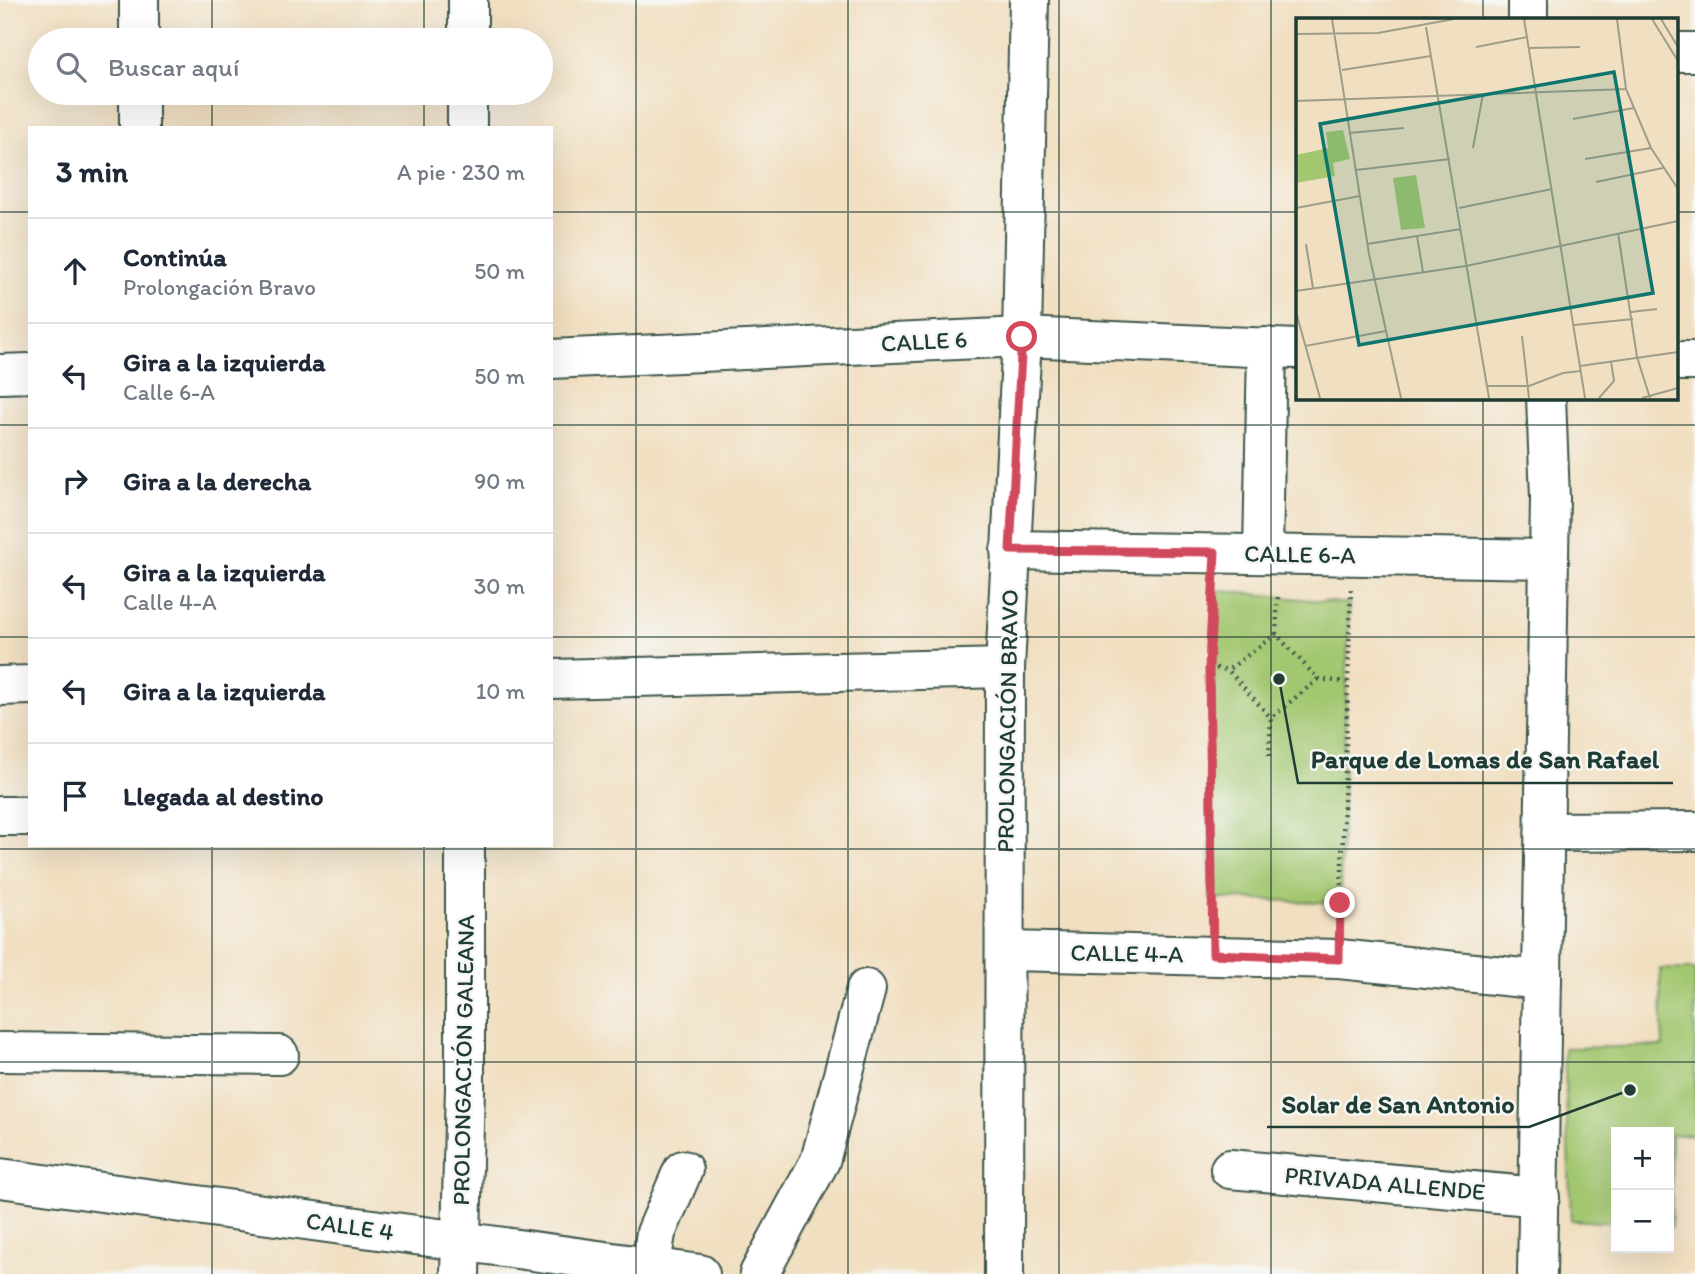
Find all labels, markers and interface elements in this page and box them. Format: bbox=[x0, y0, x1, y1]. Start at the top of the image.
inset map bbox=[1296, 18, 1678, 399]
search box bbox=[28, 28, 553, 105]
icon: search bbox=[52, 48, 90, 86]
text: Buscar aquí bbox=[108, 51, 239, 83]
text: 3 min bbox=[56, 153, 128, 190]
text: A pie · 230 m bbox=[397, 158, 525, 186]
text: Continúa bbox=[123, 241, 227, 273]
icon: ahead bbox=[56, 252, 94, 290]
text: 50 m bbox=[474, 257, 525, 285]
text: Prolongación Bravo bbox=[123, 273, 316, 301]
route start bbox=[1006, 321, 1037, 352]
street label: CALLE 6 bbox=[880, 324, 968, 358]
text: Gira a la izquierda bbox=[123, 346, 326, 378]
icon: left bbox=[56, 357, 94, 395]
text: 50 m bbox=[474, 362, 525, 390]
text: Calle 6-A bbox=[123, 378, 215, 406]
icon: right bbox=[56, 462, 94, 500]
text: Gira a la derecha bbox=[123, 465, 311, 497]
text: 90 m bbox=[474, 467, 525, 495]
street label: CALLE 6-A bbox=[1244, 539, 1356, 569]
text: Gira a la izquierda bbox=[123, 556, 326, 588]
icon: left bbox=[56, 567, 94, 605]
text: 30 m bbox=[474, 572, 525, 600]
text: Calle 4-A bbox=[123, 588, 217, 616]
street label: PROLONGACIÓN BRAVO bbox=[990, 589, 1024, 853]
icon: left bbox=[56, 672, 94, 710]
text: Gira a la izquierda bbox=[123, 675, 326, 707]
text: 10 m bbox=[476, 677, 525, 705]
callout: Parque de Lomas de San Rafael bbox=[1298, 736, 1673, 783]
text: Parque de Lomas de San Rafael bbox=[1311, 743, 1660, 775]
icon: arrive bbox=[56, 777, 94, 815]
text: Llegada al destino bbox=[123, 780, 324, 812]
route end bbox=[1324, 887, 1355, 918]
street label: PROLONGACIÓN GALEANA bbox=[446, 914, 480, 1206]
street label: CALLE 4-A bbox=[1070, 938, 1184, 968]
callout: Solar de San Antonio bbox=[1267, 1080, 1529, 1127]
text: Solar de San Antonio bbox=[1281, 1088, 1515, 1120]
map controls bbox=[1611, 1127, 1674, 1253]
button: + bbox=[1611, 1127, 1674, 1190]
street label: PRIVADA ALLENDE bbox=[1283, 1160, 1487, 1206]
button: − bbox=[1611, 1190, 1674, 1253]
street label: CALLE 4 bbox=[304, 1205, 396, 1247]

